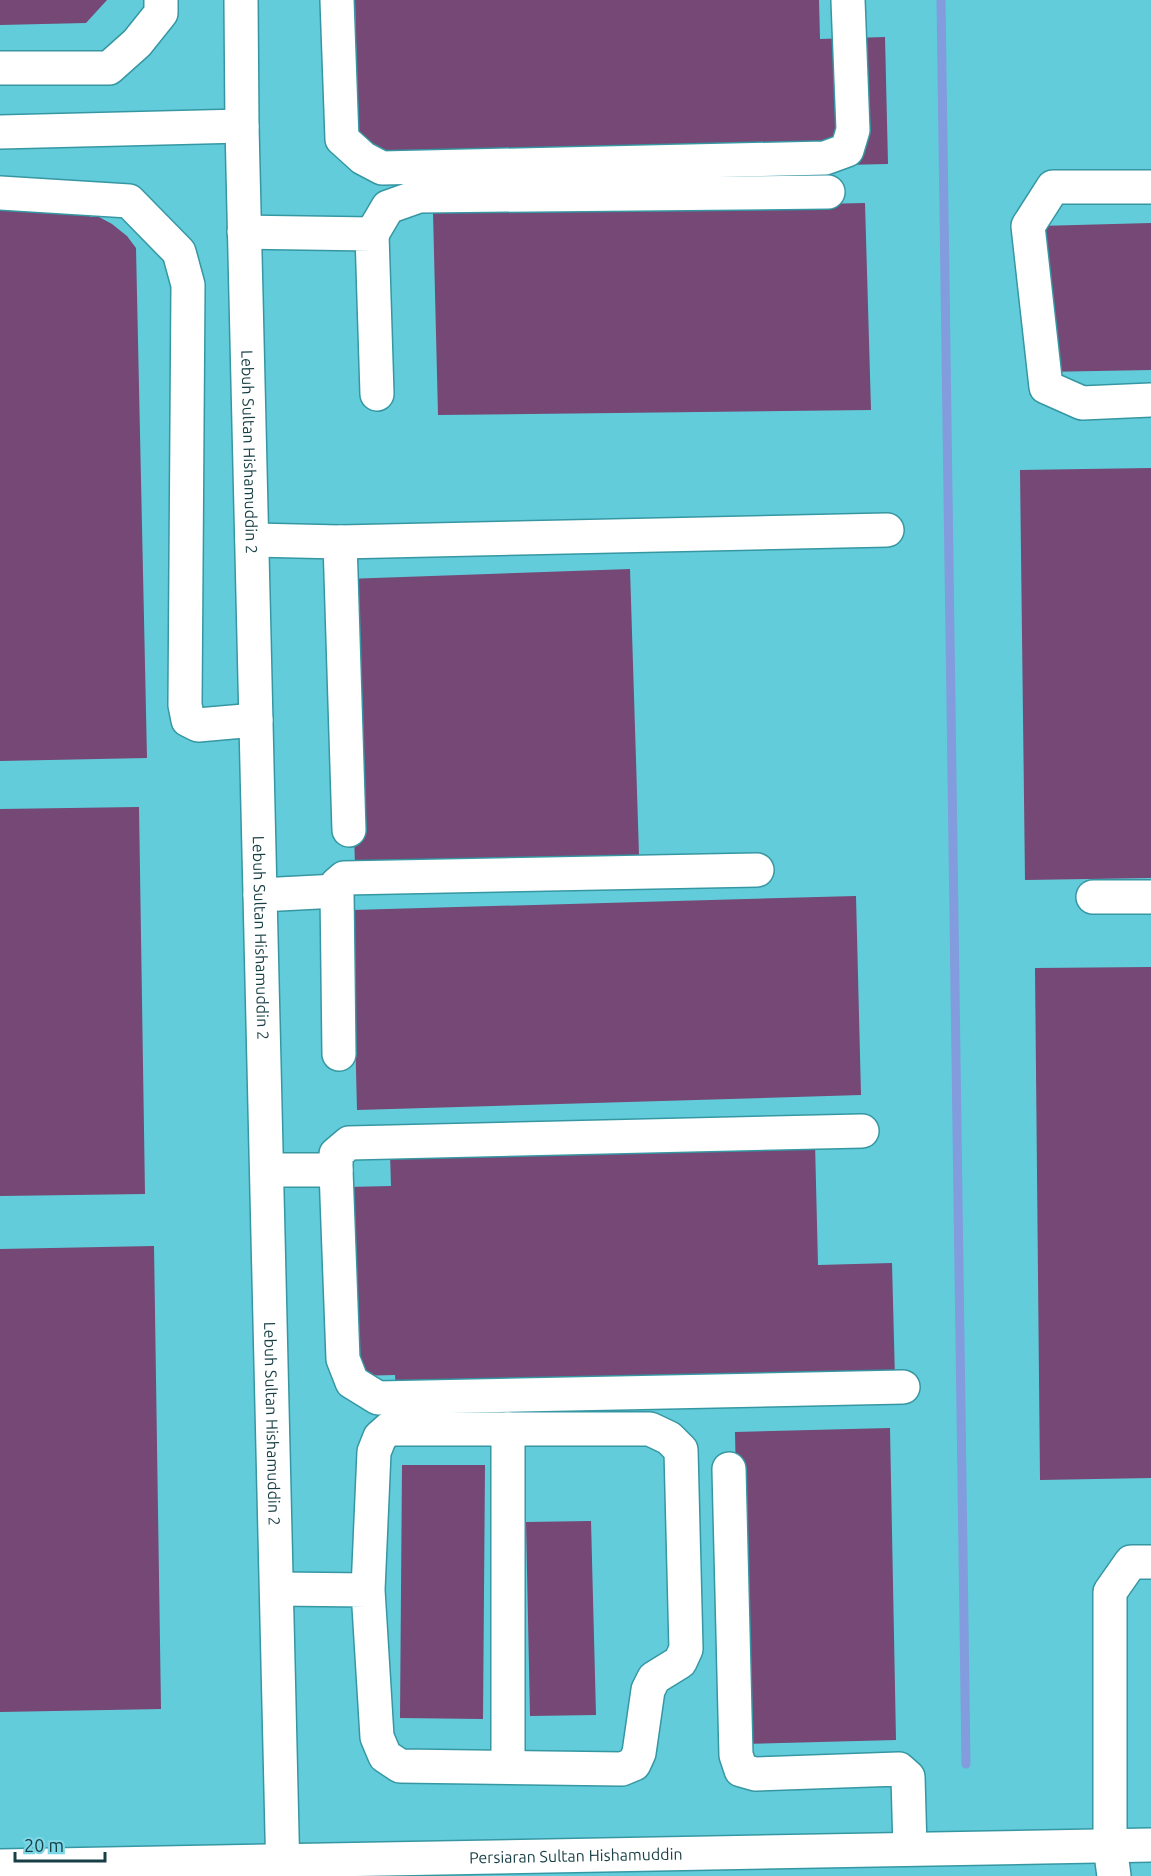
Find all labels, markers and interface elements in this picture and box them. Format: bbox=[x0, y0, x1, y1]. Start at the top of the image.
street label: Lebuh Sultan Hishamuddin 2 bbox=[238, 350, 261, 554]
street label: Lebuh Sultan Hishamuddin 2 bbox=[250, 835, 272, 1040]
street label: Lebuh Sultan Hishamuddin 2 bbox=[261, 1321, 284, 1526]
scale bar bbox=[15, 1825, 105, 1863]
text: 20 m bbox=[24, 1835, 64, 1855]
street label: Persiaran Sultan Hishamuddin bbox=[469, 1845, 683, 1866]

